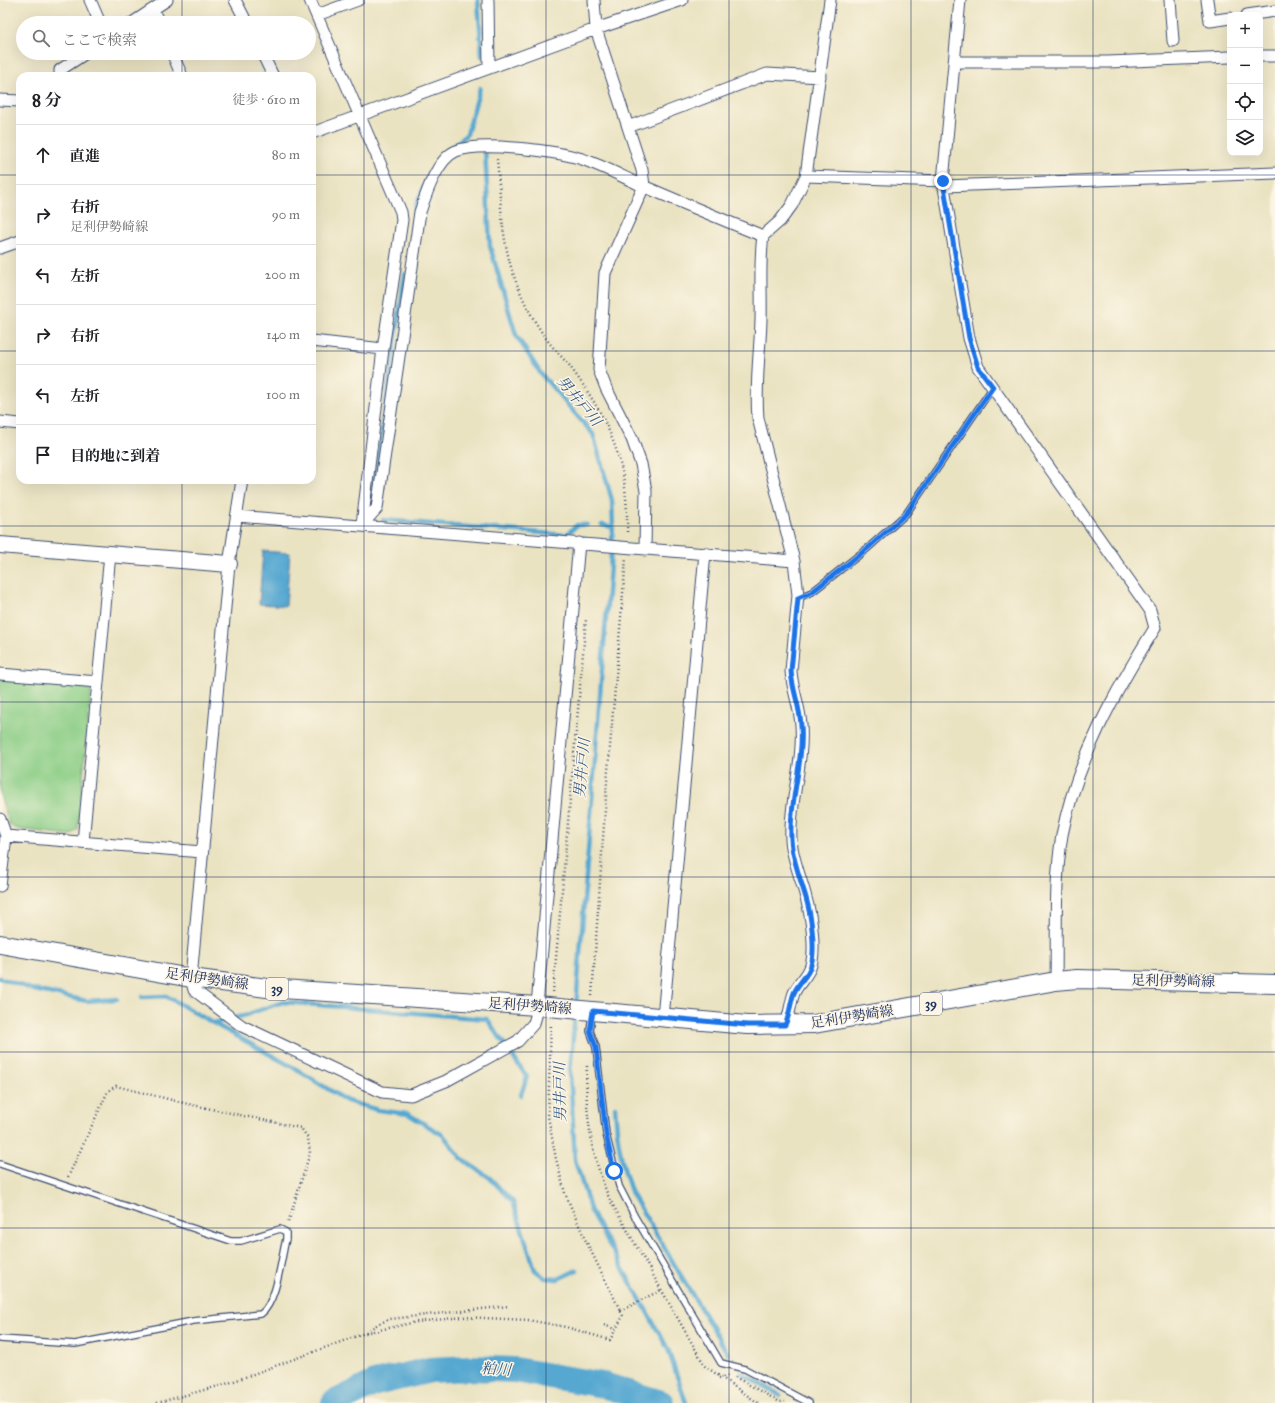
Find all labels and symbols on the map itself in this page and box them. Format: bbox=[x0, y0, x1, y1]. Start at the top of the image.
route end bbox=[934, 172, 952, 190]
water label: 男井戸川 bbox=[553, 372, 606, 431]
water label: 男井戸川 bbox=[570, 735, 594, 799]
street label: 足利伊勢崎線 bbox=[164, 965, 250, 993]
street label: 足利伊勢崎線 bbox=[1131, 972, 1215, 990]
road number: 39 bbox=[266, 978, 288, 1000]
road number: 39 bbox=[920, 993, 942, 1015]
street label: 足利伊勢崎線 bbox=[488, 995, 572, 1017]
street label: 足利伊勢崎線 bbox=[809, 1002, 895, 1032]
water label: 男井戸川 bbox=[550, 1060, 570, 1122]
route start bbox=[605, 1162, 623, 1180]
water label: 粕川 bbox=[480, 1359, 514, 1379]

